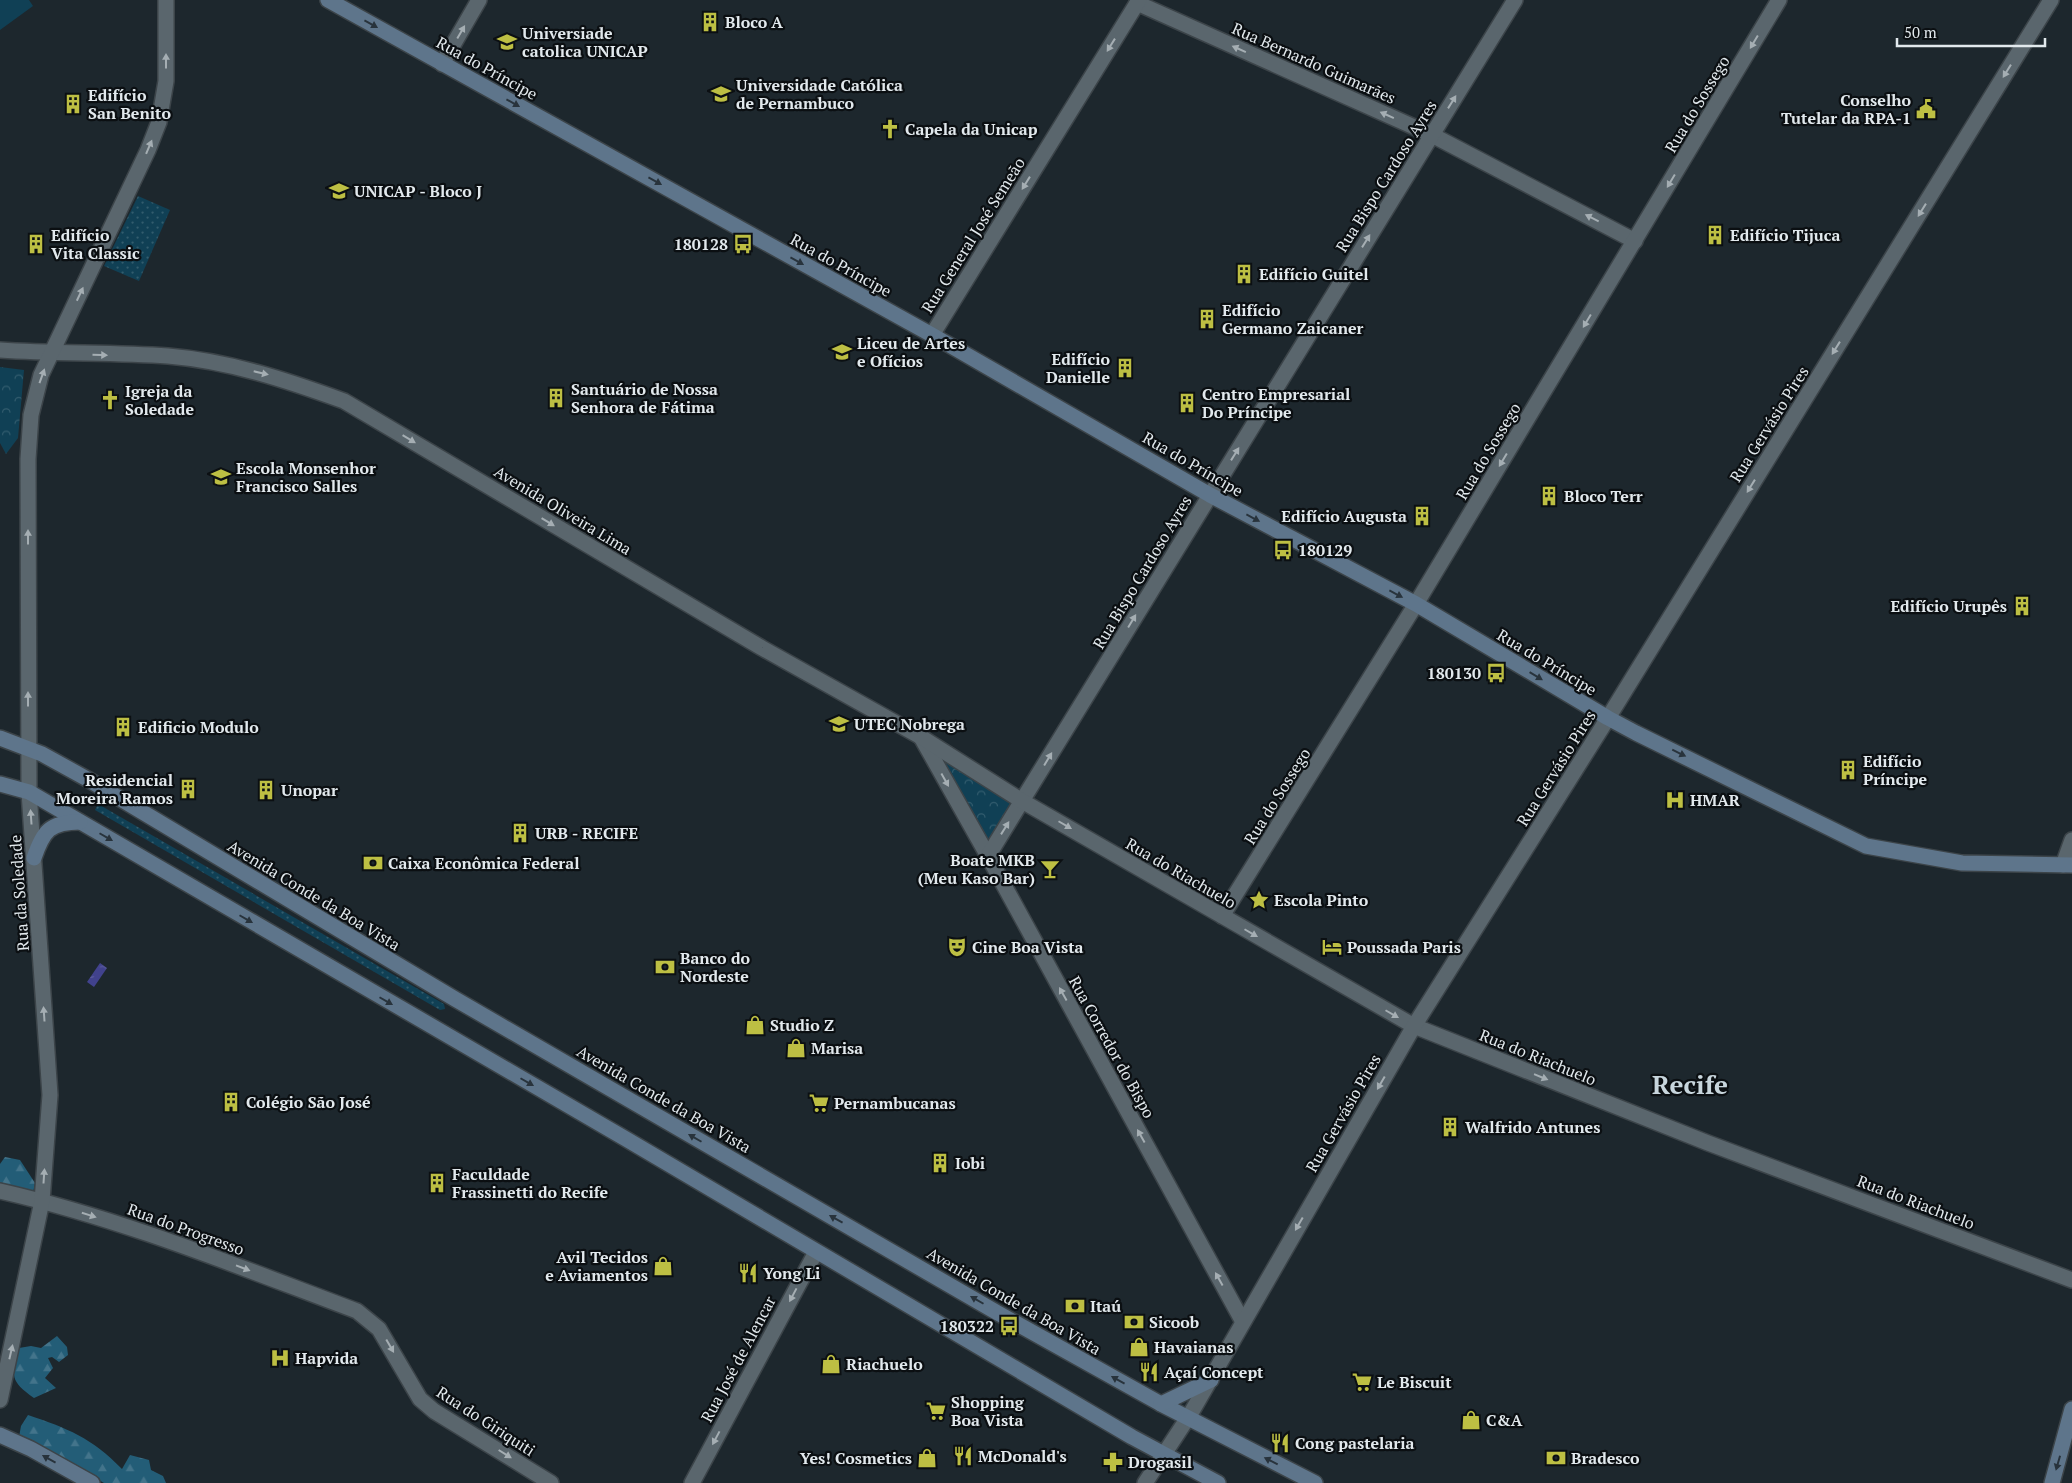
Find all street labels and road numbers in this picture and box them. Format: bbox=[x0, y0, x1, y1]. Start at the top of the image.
street label: Rua Bernardo Guimarães bbox=[1229, 17, 1399, 109]
street label: Rua do Príncipe bbox=[433, 31, 541, 105]
street label: Rua do Sossego bbox=[1659, 51, 1735, 157]
street label: Rua Bispo Cardoso Ayres bbox=[1330, 96, 1442, 256]
street label: Rua General José Semeão bbox=[916, 153, 1030, 317]
street label: Rua do Príncipe bbox=[787, 228, 895, 302]
street label: Rua Gervásio Pires bbox=[1724, 362, 1814, 486]
street label: Rua do Sossego bbox=[1450, 398, 1526, 504]
street label: Rua do Príncipe bbox=[1139, 426, 1247, 502]
street label: Avenida Oliveira Lima bbox=[490, 460, 636, 560]
street label: Rua Bispo Cardoso Ayres bbox=[1087, 491, 1197, 653]
street label: Rua do Príncipe bbox=[1493, 624, 1601, 700]
street label: Rua Gervásio Pires bbox=[1511, 706, 1601, 830]
street label: Rua do Sossego bbox=[1239, 744, 1315, 848]
street label: Rua do Riachuelo bbox=[1122, 833, 1240, 914]
street label: Rua da Soledade bbox=[4, 834, 34, 952]
street label: Avenida Conde da Boa Vista bbox=[224, 835, 404, 955]
street label: Rua Corredor do Bispo bbox=[1064, 972, 1160, 1122]
street label: Rua do Riachuelo bbox=[1476, 1024, 1600, 1090]
street label: Avenida Conde da Boa Vista bbox=[573, 1040, 755, 1158]
street label: Rua Gervásio Pires bbox=[1300, 1050, 1386, 1176]
street label: Rua do Riachuelo bbox=[1854, 1170, 1978, 1235]
street label: Rua do Progresso bbox=[125, 1198, 248, 1260]
street label: Avenida Conde da Boa Vista bbox=[923, 1242, 1105, 1360]
street label: Rua José de Alencar bbox=[695, 1291, 781, 1426]
street label: Rua do Giriquiti bbox=[433, 1381, 540, 1461]

